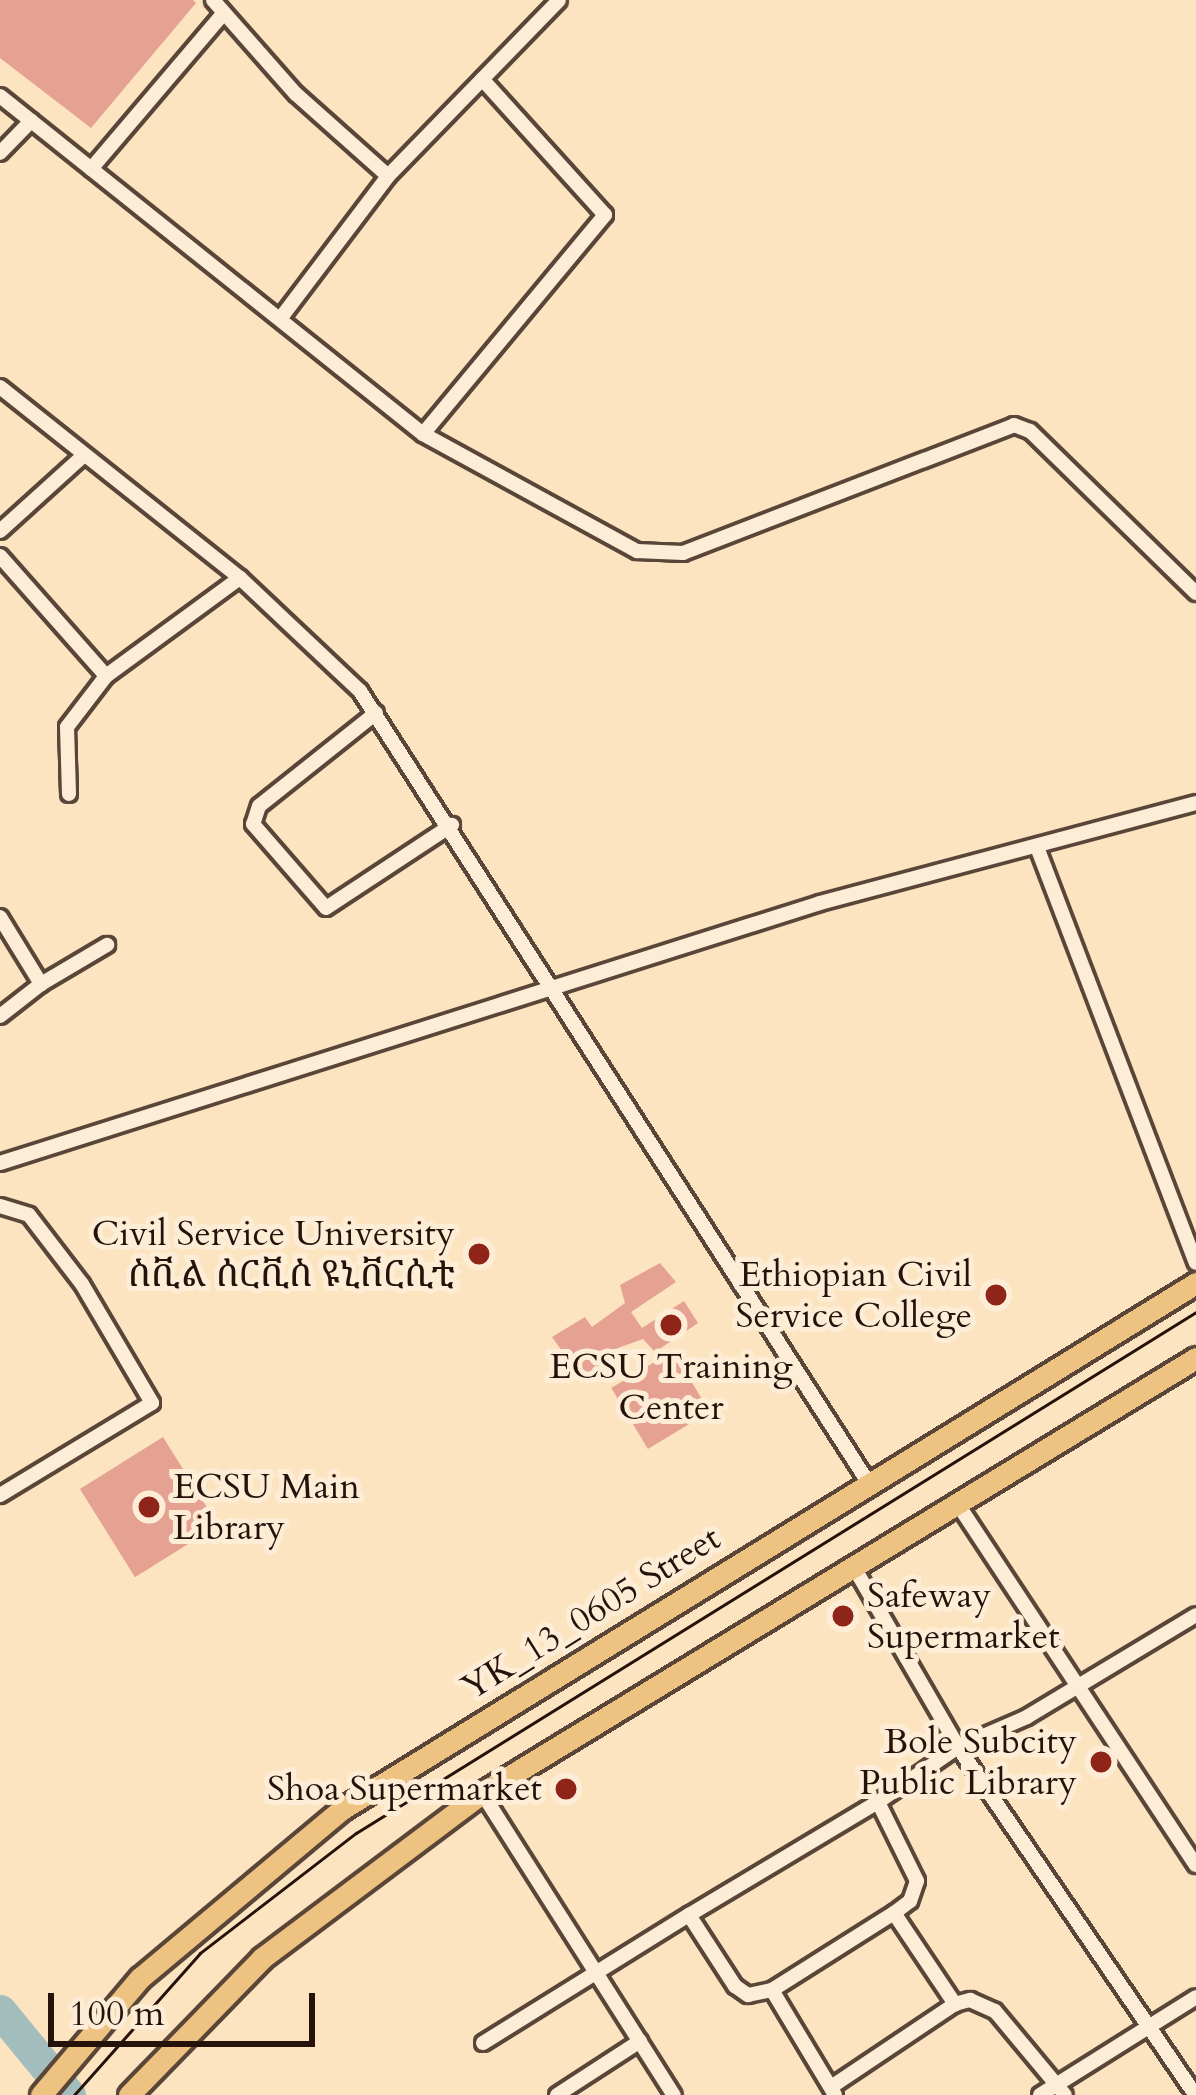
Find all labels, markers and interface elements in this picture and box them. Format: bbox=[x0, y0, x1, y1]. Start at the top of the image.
place label: Civil Service University ስቪል ሰርቪስ ዩኒቨርሲቲ bbox=[92, 1211, 455, 1296]
marker: Civil Service University ስቪል ሰርቪስ ዩኒቨርሲቲ bbox=[466, 1241, 492, 1267]
place label: Ethiopian Civil Service College bbox=[736, 1252, 972, 1337]
marker: Ethiopian Civil Service College bbox=[983, 1282, 1009, 1308]
marker: ECSU Training Center bbox=[658, 1312, 684, 1338]
place label: ECSU Training Center bbox=[549, 1344, 793, 1429]
place label: ECSU Main Library bbox=[173, 1464, 360, 1549]
marker: ECSU Main Library bbox=[136, 1494, 162, 1520]
street label: YK_13_0605 Street bbox=[454, 1516, 728, 1710]
place label: Safeway Supermarket bbox=[867, 1573, 1060, 1658]
marker: Safeway Supermarket bbox=[830, 1603, 856, 1629]
place label: Bole Subcity Public Library bbox=[859, 1719, 1077, 1804]
marker: Bole Subcity Public Library bbox=[1088, 1749, 1114, 1775]
place label: Shoa Supermarket bbox=[267, 1767, 542, 1811]
marker: Shoa Supermarket bbox=[553, 1776, 579, 1802]
scale bar bbox=[54, 1969, 321, 2043]
text: 100 m bbox=[69, 1989, 164, 2038]

